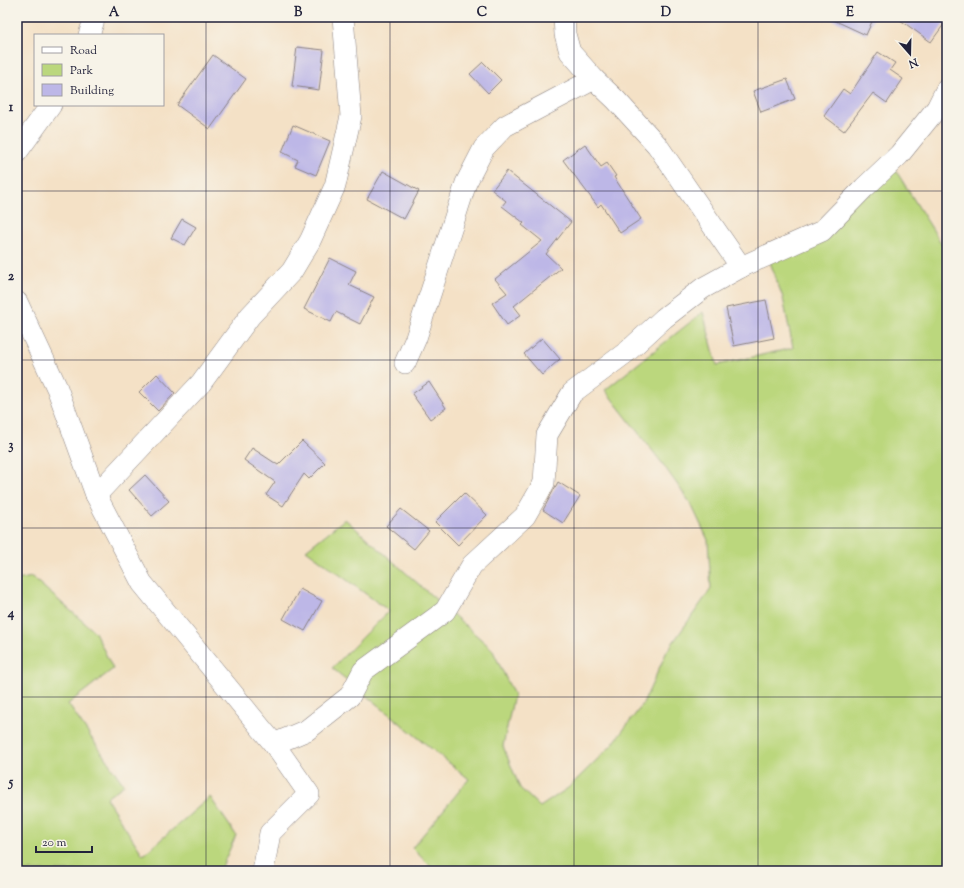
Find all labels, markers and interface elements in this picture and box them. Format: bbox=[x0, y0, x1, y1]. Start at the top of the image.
text: A bbox=[109, 4, 120, 22]
text: B bbox=[294, 4, 303, 22]
text: C bbox=[477, 4, 487, 22]
text: D bbox=[661, 4, 671, 22]
text: E bbox=[846, 4, 854, 22]
legend bbox=[34, 34, 164, 106]
north arrow bbox=[890, 34, 930, 74]
text: Road bbox=[70, 42, 97, 60]
text: N bbox=[906, 53, 921, 72]
text: Park bbox=[70, 62, 93, 80]
text: Building bbox=[70, 82, 114, 100]
text: 1 bbox=[9, 99, 14, 117]
text: 2 bbox=[8, 268, 15, 286]
text: 3 bbox=[8, 437, 14, 455]
text: 4 bbox=[7, 605, 15, 623]
text: 5 bbox=[8, 774, 14, 792]
scale bar bbox=[36, 828, 92, 854]
text: 20 m bbox=[42, 834, 67, 852]

